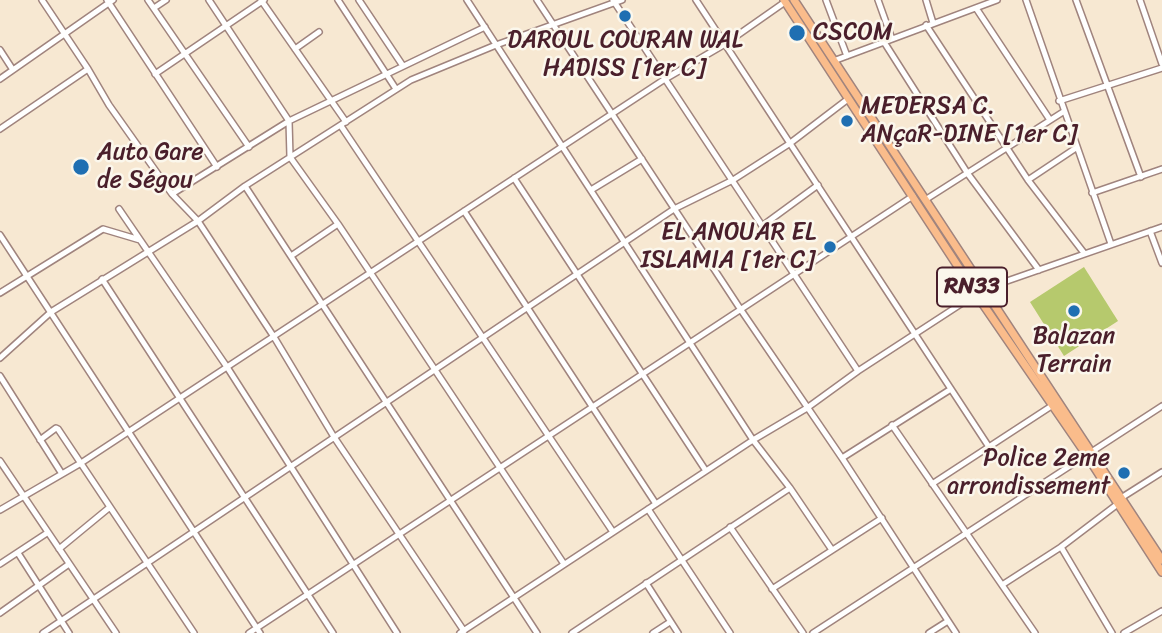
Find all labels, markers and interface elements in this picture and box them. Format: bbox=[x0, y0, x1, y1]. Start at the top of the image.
marker: DAROUL COURAN WAL HADISS [1er C] bbox=[617, 8, 633, 24]
place label: CSCOM bbox=[813, 19, 893, 47]
marker: CSCOM bbox=[787, 23, 807, 43]
place label: DAROUL COURAN WAL HADISS [1er C] bbox=[507, 27, 743, 83]
place label: MEDERSA C. ANçaR-DINE [1er C] bbox=[861, 93, 1078, 149]
marker: MEDERSA C. ANçaR-DINE [1er C] bbox=[839, 113, 855, 129]
place label: Auto Gare de Ségou bbox=[97, 139, 204, 195]
marker: Auto Gare de Ségou bbox=[71, 157, 91, 177]
place label: EL ANOUAR EL ISLAMIA [1er C] bbox=[641, 219, 816, 275]
marker: EL ANOUAR EL ISLAMIA [1er C] bbox=[822, 239, 838, 255]
road number: RN33 bbox=[937, 268, 1007, 306]
marker: Balazan Terrain bbox=[1066, 303, 1082, 319]
place label: Balazan Terrain bbox=[1033, 323, 1115, 379]
place label: Police 2eme arrondissement bbox=[947, 445, 1110, 501]
marker: Police 2eme arrondissement bbox=[1116, 465, 1132, 481]

